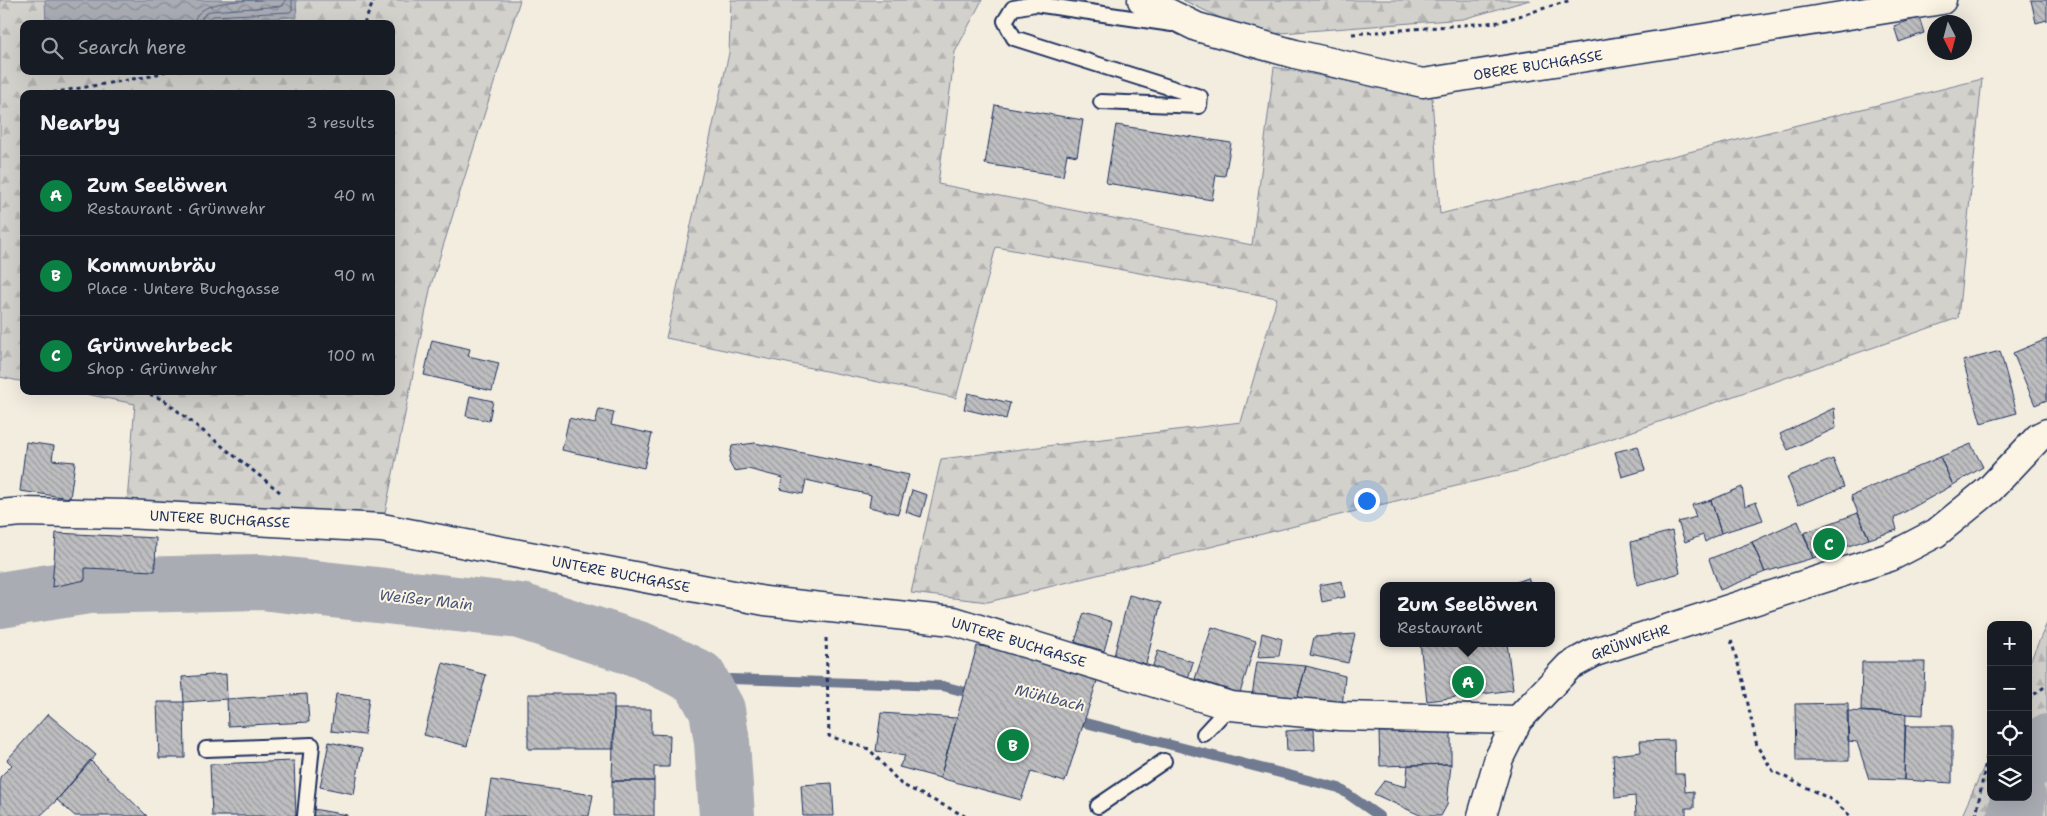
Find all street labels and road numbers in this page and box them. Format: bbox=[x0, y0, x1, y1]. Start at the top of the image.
street label: OBERE BUCHGASSE bbox=[1472, 46, 1604, 84]
street label: UNTERE BUCHGASSE bbox=[149, 506, 291, 532]
street label: UNTERE BUCHGASSE bbox=[550, 552, 692, 596]
street label: UNTERE BUCHGASSE bbox=[949, 613, 1089, 671]
street label: GRÜNWEHR bbox=[1588, 620, 1672, 664]

